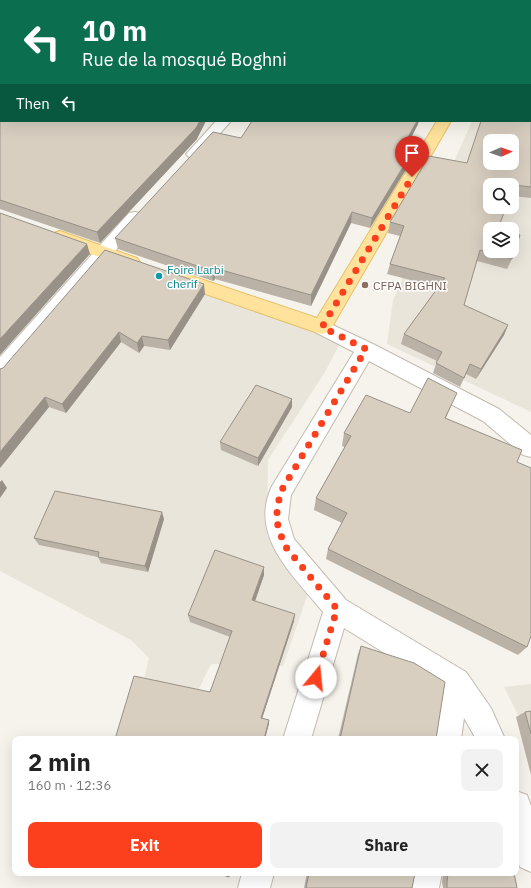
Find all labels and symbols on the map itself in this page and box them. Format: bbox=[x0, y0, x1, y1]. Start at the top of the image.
north arrow bbox=[483, 134, 519, 170]
pin bbox=[395, 136, 429, 177]
place label: Foire Larbi cherif bbox=[167, 262, 224, 291]
marker: Foire Larbi cherif bbox=[154, 271, 164, 281]
place label: CFPA BIGHNI bbox=[373, 278, 447, 293]
marker: CFPA BIGHNI bbox=[360, 280, 370, 290]
position arrow bbox=[295, 657, 337, 699]

